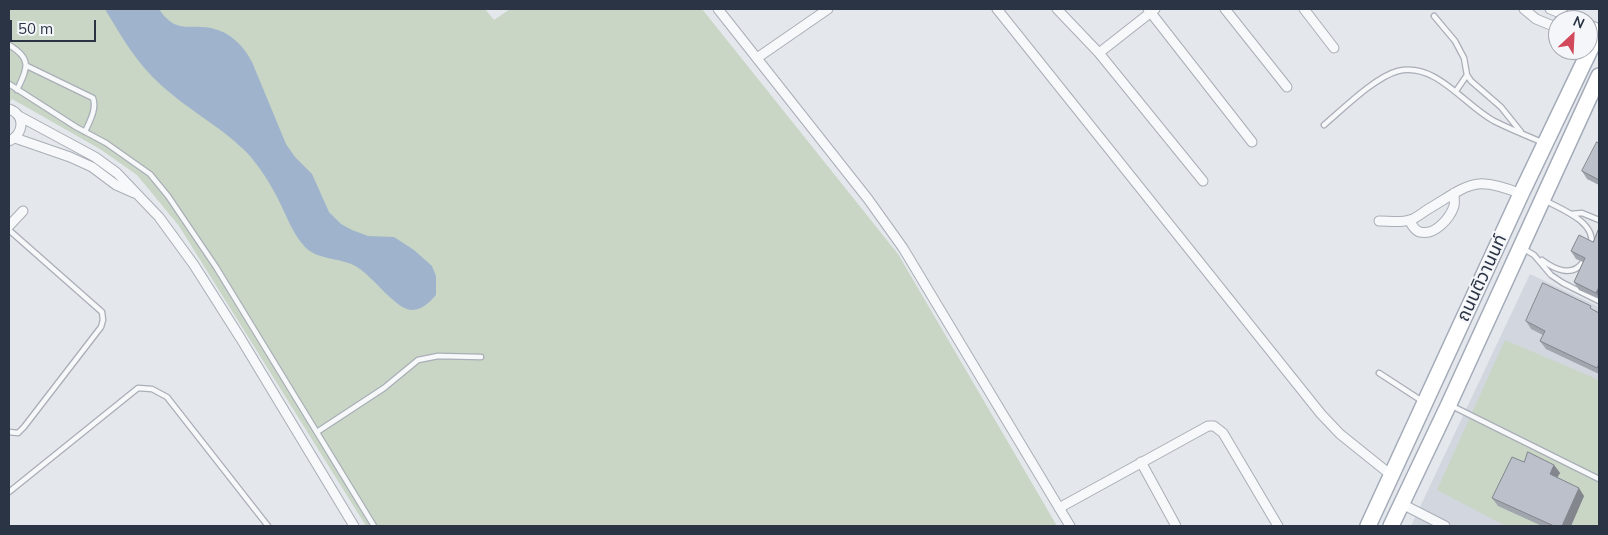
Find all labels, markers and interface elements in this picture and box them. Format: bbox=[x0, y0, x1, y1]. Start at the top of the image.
scale bar bbox=[12, 10, 99, 42]
north arrow bbox=[1548, 10, 1598, 60]
text: N bbox=[1570, 12, 1588, 33]
text: 50 m bbox=[18, 19, 53, 38]
street label: ถนนติวานนท์ bbox=[1452, 231, 1512, 325]

